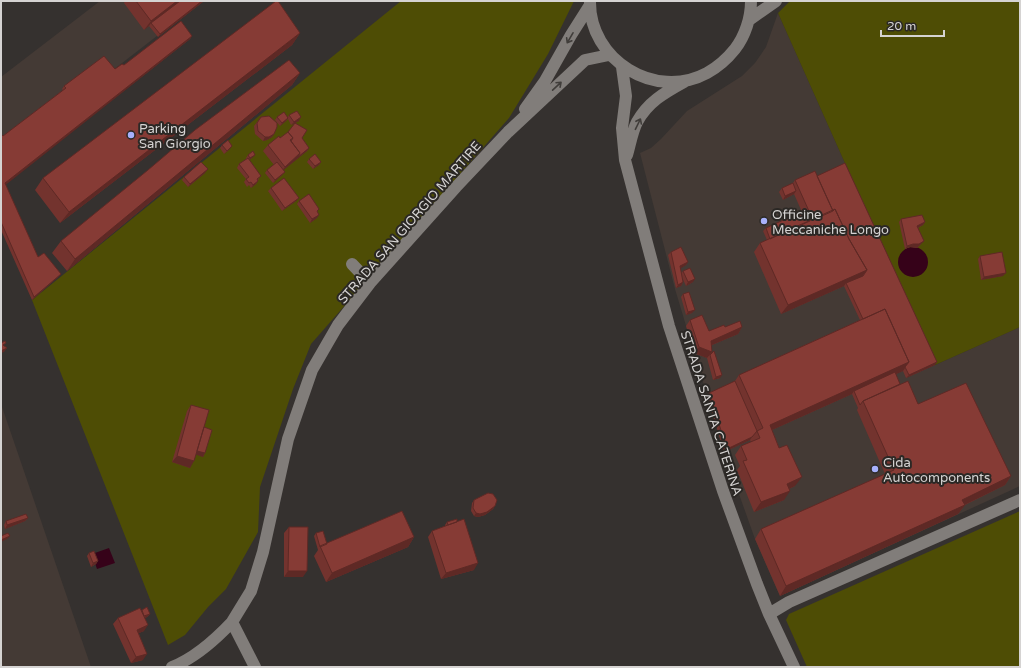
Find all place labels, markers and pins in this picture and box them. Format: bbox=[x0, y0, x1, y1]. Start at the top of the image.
place label: Parking San Giorgio bbox=[139, 121, 211, 152]
marker: Parking San Giorgio bbox=[126, 130, 136, 140]
place label: Officine Meccaniche Longo bbox=[772, 207, 889, 238]
marker: Officine Meccaniche Longo bbox=[759, 216, 769, 226]
place label: Cida Autocomponents bbox=[883, 455, 990, 486]
marker: Cida Autocomponents bbox=[870, 464, 880, 474]

